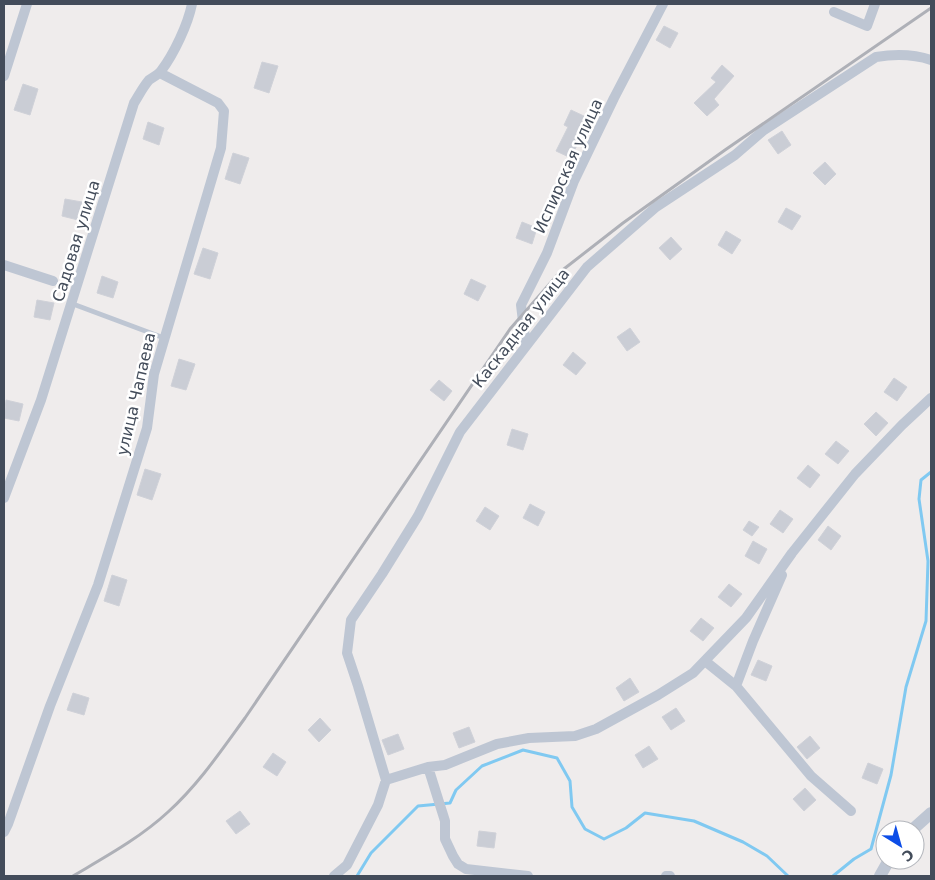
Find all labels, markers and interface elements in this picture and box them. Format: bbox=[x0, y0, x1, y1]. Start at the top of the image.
street label: Испирская улица bbox=[530, 96, 606, 236]
street label: Садовая улица bbox=[48, 178, 104, 304]
street label: Каскадная улица bbox=[468, 265, 574, 391]
street label: улица Чапаева bbox=[113, 330, 159, 458]
north arrow bbox=[875, 820, 925, 870]
text: С bbox=[899, 846, 917, 865]

